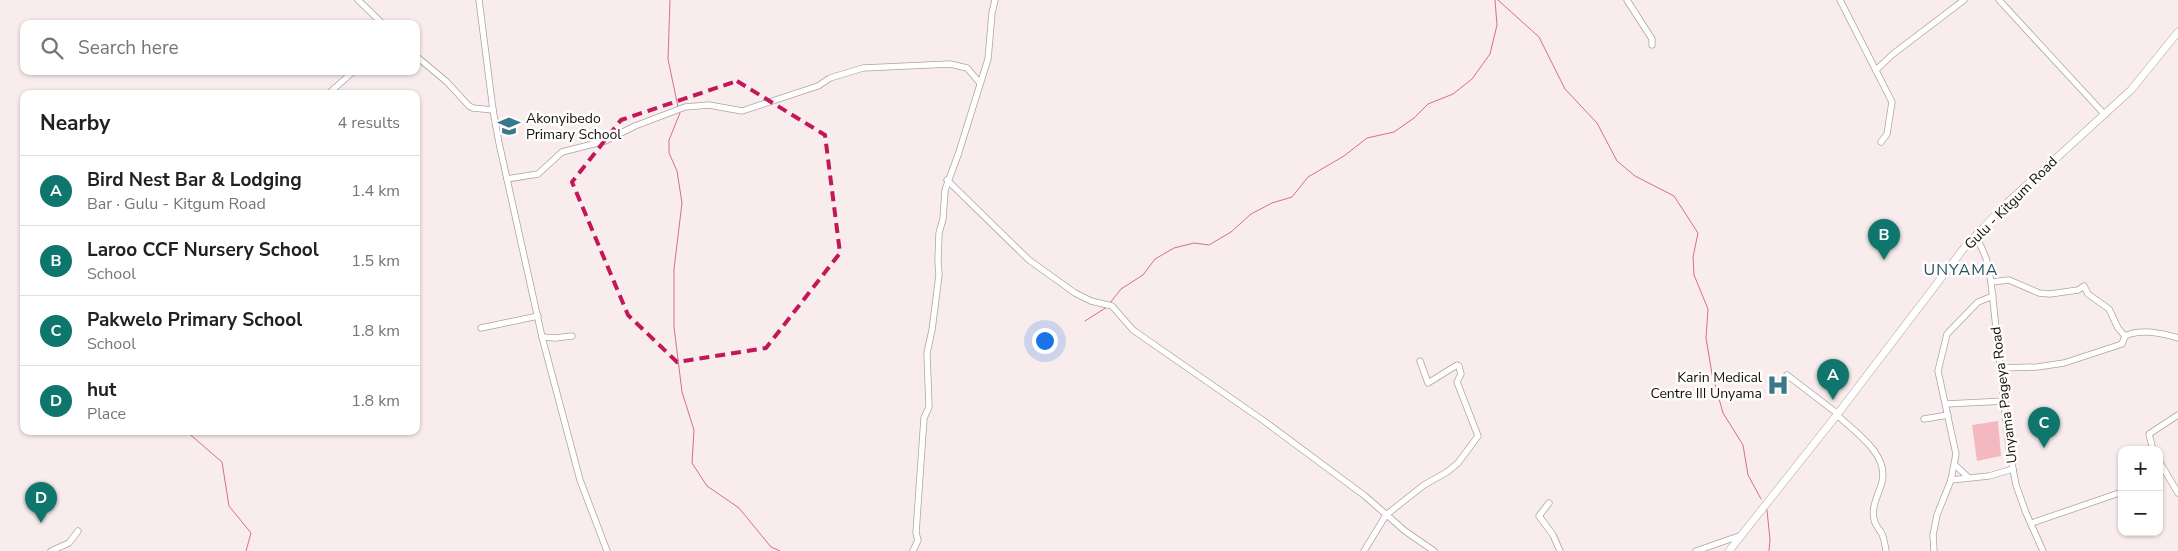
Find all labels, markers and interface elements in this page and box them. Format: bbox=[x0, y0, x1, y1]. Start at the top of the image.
search box bbox=[20, 20, 420, 75]
icon: search bbox=[38, 34, 66, 62]
text: Search here bbox=[78, 35, 179, 61]
text: Nearby bbox=[40, 109, 110, 137]
place label: Akonyibedo Primary School bbox=[526, 109, 622, 144]
text: 4 results bbox=[338, 112, 400, 134]
school or university icon: Akonyibedo Primary School bbox=[496, 113, 522, 139]
street label: Gulu - Kitgum Road bbox=[1960, 152, 2062, 254]
text: Bird Nest Bar & Lodging bbox=[87, 167, 302, 193]
text: A bbox=[50, 180, 62, 202]
text: 1.4 km bbox=[351, 180, 400, 202]
text: Bar · Gulu - Kitgum Road bbox=[87, 193, 266, 215]
pin: B bbox=[1868, 219, 1900, 260]
text: Laroo CCF Nursery School bbox=[87, 237, 319, 263]
text: B bbox=[50, 250, 62, 272]
text: 1.5 km bbox=[351, 250, 400, 272]
district label: UNYAMA bbox=[1924, 259, 1999, 281]
text: School bbox=[87, 263, 136, 285]
text: Pakwelo Primary School bbox=[87, 307, 302, 333]
text: C bbox=[51, 320, 61, 342]
text: 1.8 km bbox=[351, 320, 400, 342]
street label: Unyama Pageya Road bbox=[1986, 325, 2022, 465]
your location bbox=[1032, 328, 1058, 354]
text: School bbox=[87, 333, 136, 355]
pin: A bbox=[1817, 359, 1849, 400]
place label: Karin Medical Centre III Unyama bbox=[1650, 368, 1763, 403]
hospital icon: Karin Medical Centre III Unyama bbox=[1765, 372, 1791, 398]
text: hut bbox=[87, 377, 116, 403]
text: D bbox=[50, 390, 62, 412]
text: 1.8 km bbox=[351, 390, 400, 412]
text: Place bbox=[87, 403, 126, 425]
pin: C bbox=[2028, 407, 2060, 448]
map controls bbox=[2118, 446, 2163, 536]
button: + bbox=[2118, 446, 2163, 491]
pin: D bbox=[25, 482, 57, 523]
button: − bbox=[2118, 491, 2163, 536]

